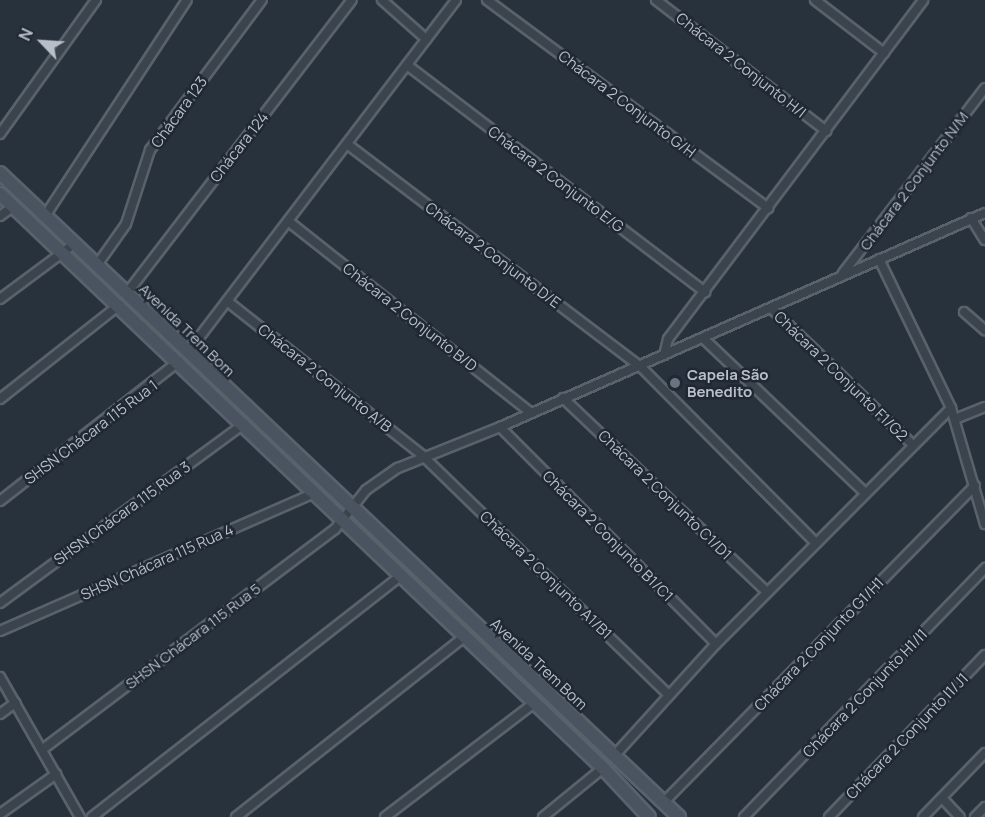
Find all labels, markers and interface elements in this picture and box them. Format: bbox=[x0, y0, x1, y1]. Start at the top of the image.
street label: Chácara 2 Conjunto H/I bbox=[672, 9, 810, 121]
north arrow bbox=[12, 12, 72, 72]
text: N bbox=[13, 25, 38, 44]
street label: Chácara 2 Conjunto G/H bbox=[555, 47, 699, 161]
street label: Chácara 123 bbox=[147, 73, 211, 151]
street label: Chácara 124 bbox=[206, 108, 272, 186]
street label: Chácara 2 Conjunto N/M bbox=[856, 108, 972, 254]
street label: Chácara 2 Conjunto E/G bbox=[485, 122, 627, 236]
street label: Chácara 2 Conjunto D/E bbox=[422, 198, 564, 312]
street label: Chácara 2 Conjunto B/D bbox=[339, 259, 481, 375]
street label: Avenida Trem Bom bbox=[135, 280, 239, 380]
street label: Chácara 2 Conjunto F1/G2 bbox=[771, 308, 911, 444]
street label: Chácara 2 Conjunto A/B bbox=[255, 320, 395, 436]
place label: Capela São Benedito bbox=[687, 365, 769, 400]
street label: SHSN Chácara 115 Rua 1 bbox=[21, 376, 161, 488]
marker: Capela São Benedito bbox=[668, 376, 682, 390]
street label: Chácara 2 Conjunto C1/D1 bbox=[595, 427, 735, 563]
street label: SHSN Chácara 115 Rua 3 bbox=[50, 457, 194, 569]
street label: Chácara 2 Conjunto B1/C1 bbox=[539, 467, 677, 605]
street label: Chácara 2 Conjunto A1/B1 bbox=[476, 507, 616, 643]
street label: SHSN Chácara 115 Rua 4 bbox=[78, 520, 236, 604]
street label: Chácara 2 Conjunto G1/H1 bbox=[751, 574, 887, 714]
street label: SHSN Chácara 115 Rua 5 bbox=[122, 579, 264, 693]
street label: Avenida Trem Bom bbox=[487, 614, 591, 714]
street label: Chácara 2 Conjunto H1/I1 bbox=[799, 625, 931, 761]
street label: Chácara 2 Conjunto I1/J1 bbox=[842, 669, 972, 803]

